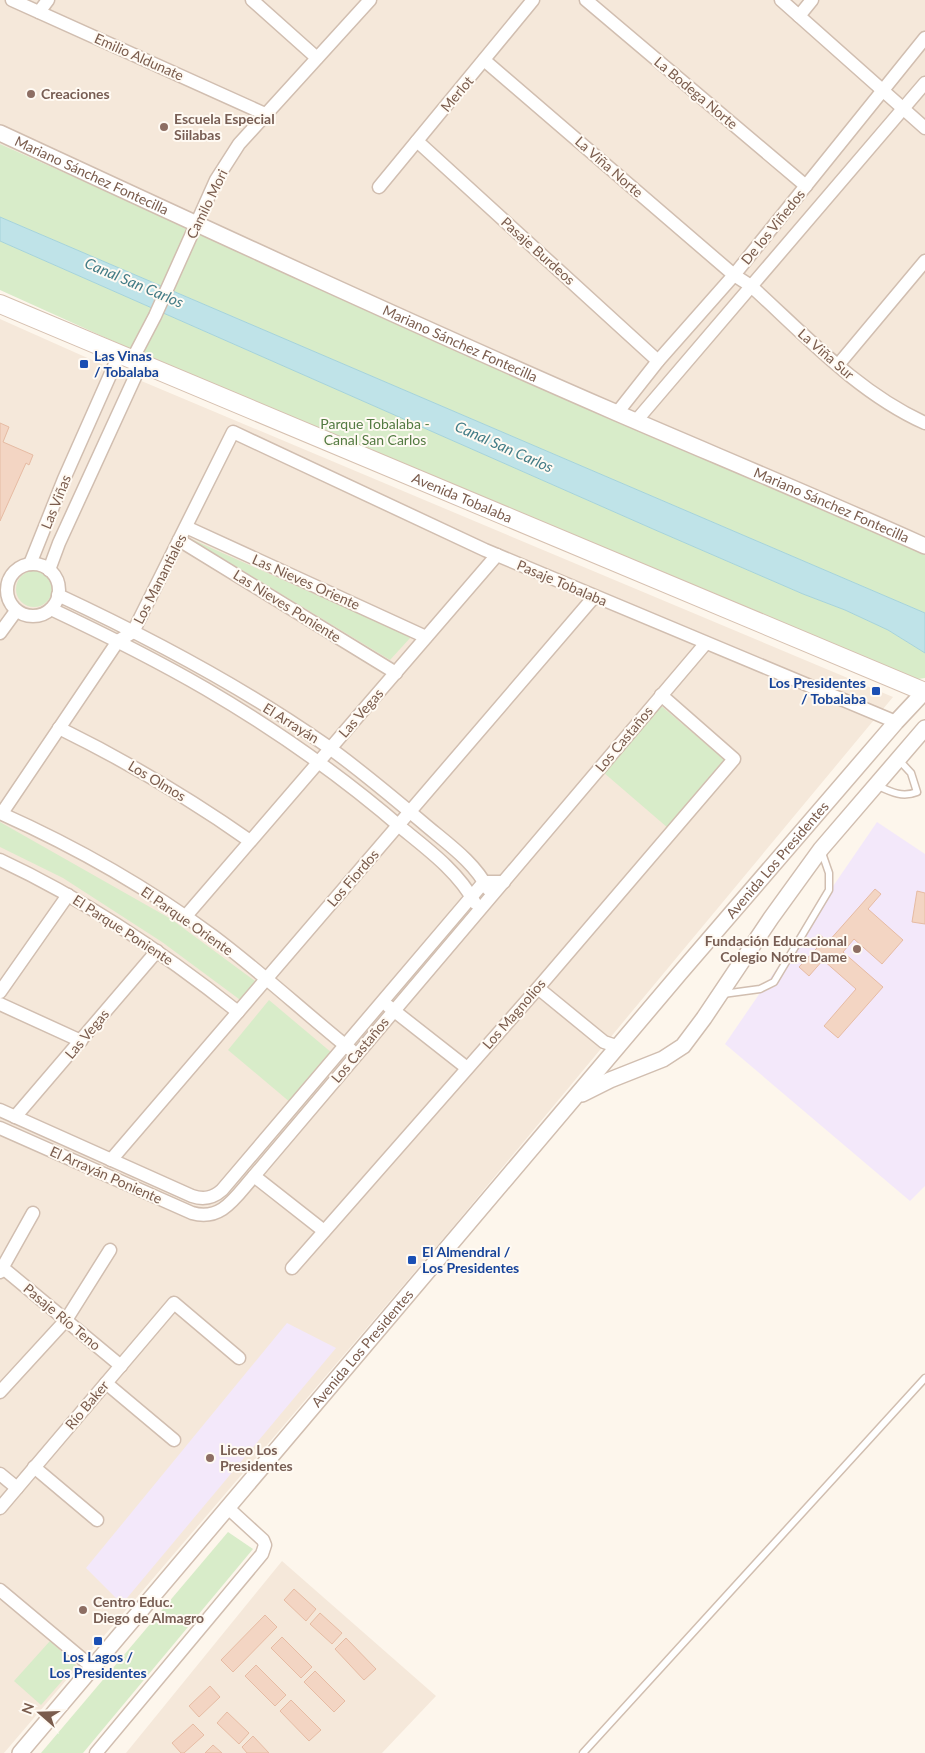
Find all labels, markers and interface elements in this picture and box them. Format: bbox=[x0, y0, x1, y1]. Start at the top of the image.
street label: Emilio Aldunate bbox=[92, 29, 186, 84]
street label: La Bodega Norte bbox=[651, 53, 741, 132]
street label: Merlot bbox=[437, 72, 476, 115]
place label: Creaciones bbox=[41, 85, 110, 102]
marker: Creaciones bbox=[25, 88, 37, 100]
place label: Escuela Especial Siilabas bbox=[174, 110, 275, 143]
marker: Escuela Especial Siilabas bbox=[158, 121, 170, 133]
street label: Mariano Sánchez Fontecilla bbox=[12, 132, 172, 218]
street label: La Viña Norte bbox=[572, 133, 647, 201]
street label: Camilo Mori bbox=[182, 166, 231, 241]
street label: De los Viñedos bbox=[737, 186, 808, 268]
street label: Pasaje Burdeos bbox=[498, 213, 579, 288]
water label: Canal San Carlos bbox=[82, 253, 186, 311]
street label: Mariano Sánchez Fontecilla bbox=[380, 301, 540, 385]
street label: La Viña Sur bbox=[795, 325, 858, 383]
place label: Las Vinas / Tobalaba bbox=[94, 347, 159, 380]
marker: Las Vinas / Tobalaba bbox=[78, 358, 90, 370]
park label: Parque Tobalaba - Canal San Carlos bbox=[320, 415, 430, 448]
water label: Canal San Carlos bbox=[453, 416, 556, 476]
street label: Mariano Sánchez Fontecilla bbox=[751, 463, 912, 546]
street label: Avenida Tobalaba bbox=[410, 469, 515, 526]
street label: Las Viñas bbox=[37, 472, 74, 531]
street label: Los Manantiales bbox=[130, 531, 190, 627]
street label: Las Nieves Oriente bbox=[250, 550, 363, 613]
street label: Pasaje Tobalaba bbox=[514, 556, 610, 609]
street label: Las Nieves Poniente bbox=[230, 566, 344, 646]
place label: Los Presidentes / Tobalaba bbox=[769, 674, 866, 707]
street label: Las Vegas bbox=[335, 685, 387, 741]
marker: Los Presidentes / Tobalaba bbox=[870, 685, 882, 697]
street label: El Arrayán bbox=[260, 699, 322, 746]
street label: Los Castaños bbox=[591, 702, 656, 775]
street label: Los Olmos bbox=[125, 757, 189, 804]
street label: Avenida Los Presidentes bbox=[722, 798, 832, 921]
street label: Los Fiordos bbox=[323, 846, 382, 910]
street label: El Parque Oriente bbox=[138, 883, 237, 959]
street label: El Parque Poniente bbox=[70, 891, 177, 968]
place label: Fundación Educacional Colegio Notre Dame bbox=[705, 932, 848, 965]
marker: Fundación Educacional Colegio Notre Dame bbox=[851, 943, 863, 955]
street label: Los Magnolios bbox=[478, 975, 549, 1052]
street label: Las Vegas bbox=[61, 1005, 112, 1062]
street label: Los Castaños bbox=[327, 1013, 392, 1086]
street label: El Arrayán Poniente bbox=[48, 1142, 165, 1207]
place label: El Almendral / Los Presidentes bbox=[422, 1243, 519, 1276]
marker: El Almendral / Los Presidentes bbox=[406, 1254, 418, 1266]
street label: Pasaje Río Teno bbox=[20, 1279, 104, 1354]
street label: Avenida Los Presidentes bbox=[307, 1286, 416, 1410]
street label: Río Baker bbox=[61, 1377, 112, 1433]
place label: Liceo Los Presidentes bbox=[220, 1441, 293, 1474]
marker: Liceo Los Presidentes bbox=[204, 1452, 216, 1464]
place label: Centro Educ. Diego de Almagro bbox=[93, 1593, 204, 1626]
marker: Centro Educ. Diego de Almagro bbox=[77, 1604, 89, 1616]
marker: Los Lagos / Los Presidentes bbox=[92, 1635, 104, 1647]
place label: Los Lagos / Los Presidentes bbox=[49, 1648, 147, 1681]
north arrow bbox=[15, 1688, 65, 1738]
text: N bbox=[17, 1700, 37, 1716]

